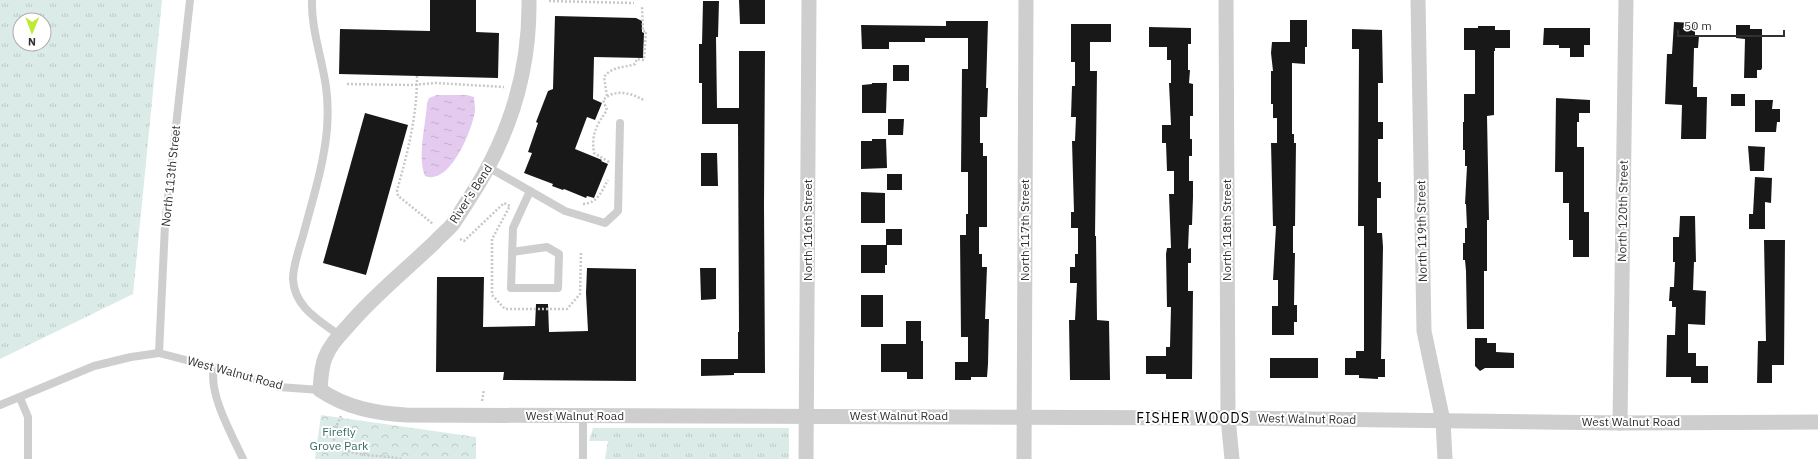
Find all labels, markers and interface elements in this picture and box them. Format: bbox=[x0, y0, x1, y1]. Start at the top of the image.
north arrow bbox=[12, 12, 52, 52]
scale bar bbox=[1678, 12, 1784, 38]
text: 50 m bbox=[1684, 18, 1712, 33]
text: N bbox=[28, 35, 36, 49]
street label: North 113th Street bbox=[158, 124, 183, 227]
street label: North 120th Street bbox=[1614, 160, 1631, 262]
street label: River's Bend bbox=[446, 161, 495, 226]
street label: North 116th Street bbox=[800, 179, 815, 281]
street label: North 117th Street bbox=[1017, 179, 1032, 281]
street label: North 118th Street bbox=[1219, 179, 1234, 281]
street label: North 119th Street bbox=[1413, 180, 1430, 282]
street label: West Walnut Road bbox=[186, 353, 285, 392]
street label: West Walnut Road bbox=[526, 408, 624, 423]
street label: West Walnut Road bbox=[850, 408, 948, 423]
district label: FISHER WOODS bbox=[1136, 409, 1250, 427]
street label: West Walnut Road bbox=[1258, 410, 1356, 427]
street label: West Walnut Road bbox=[1582, 414, 1680, 429]
park label: Firefly Grove Park bbox=[310, 424, 369, 453]

